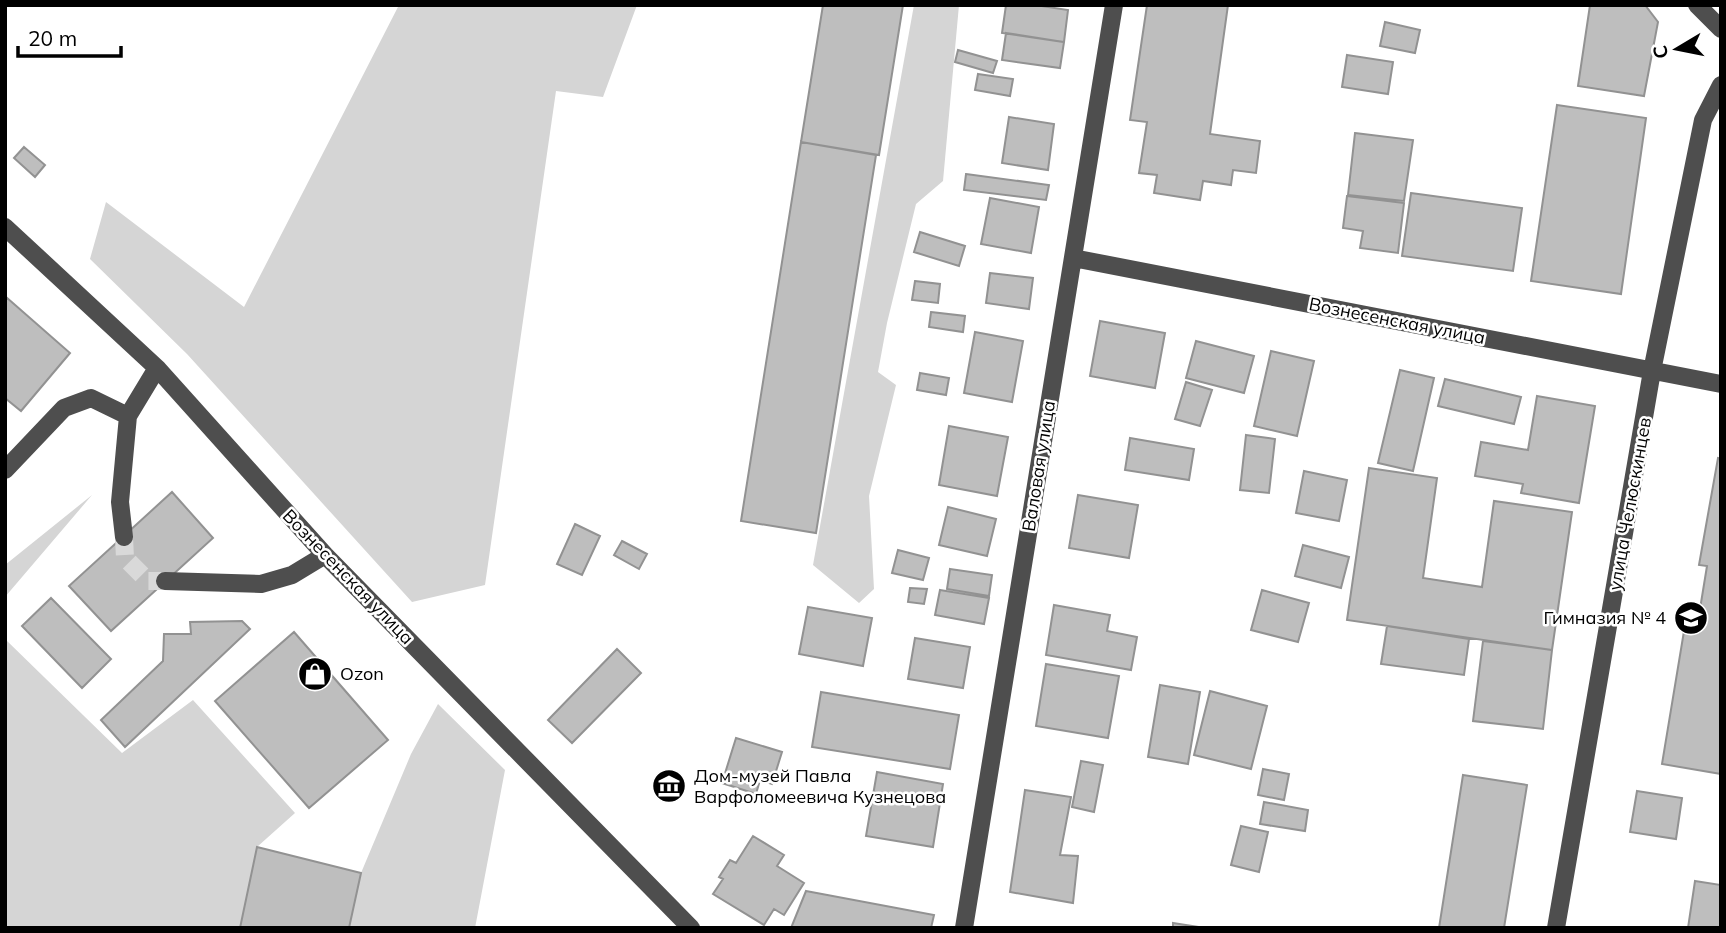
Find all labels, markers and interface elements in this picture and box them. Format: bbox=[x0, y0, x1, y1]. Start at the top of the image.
scale bar bbox=[18, 14, 121, 58]
north arrow bbox=[1642, 14, 1712, 84]
text: 20 m bbox=[28, 25, 77, 51]
text: С bbox=[1647, 43, 1673, 60]
street label: Вознесенская улица bbox=[1307, 292, 1487, 349]
street label: Валовая улица bbox=[1017, 399, 1060, 533]
street label: улица Челюскинцев bbox=[1603, 415, 1656, 592]
street label: Вознесенская улица bbox=[278, 504, 419, 649]
school or university icon: Гимназия № 4 bbox=[1672, 599, 1710, 637]
place label: Гимназия № 4 bbox=[1543, 606, 1666, 629]
shop icon: Ozon bbox=[296, 655, 334, 693]
place label: Ozon bbox=[340, 662, 384, 685]
place label: Дом-музей Павла Варфоломеевича Кузнецова bbox=[694, 764, 946, 808]
museum icon: Дом-музей Павла Варфоломеевича Кузнецова bbox=[650, 767, 688, 805]

